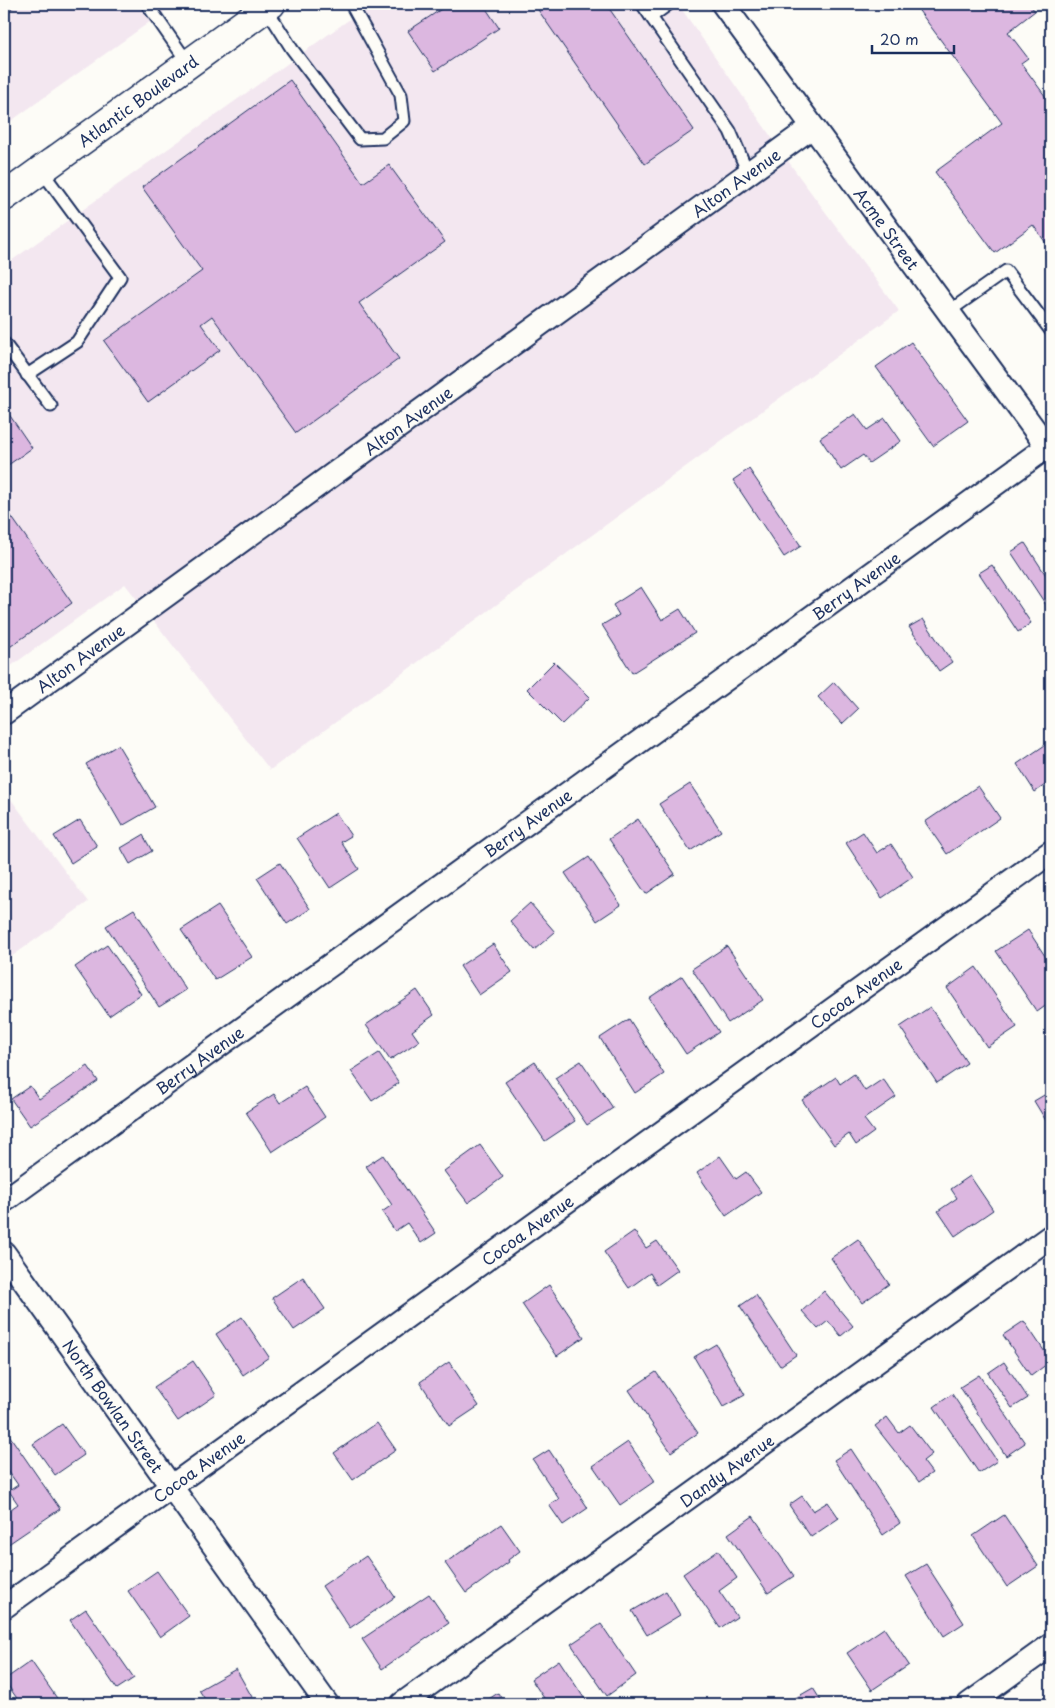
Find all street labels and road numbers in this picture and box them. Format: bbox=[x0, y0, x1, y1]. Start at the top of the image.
street label: Atlantic Boulevard bbox=[73, 49, 203, 152]
street label: Alton Avenue bbox=[687, 142, 785, 222]
street label: Acme Street bbox=[849, 182, 926, 275]
street label: Alton Avenue bbox=[359, 380, 457, 460]
street label: Berry Avenue bbox=[807, 545, 905, 625]
street label: Alton Avenue bbox=[31, 617, 129, 698]
street label: Berry Avenue bbox=[478, 782, 577, 863]
street label: Cocoa Avenue bbox=[805, 951, 907, 1034]
street label: Berry Avenue bbox=[150, 1020, 249, 1100]
street label: Cocoa Avenue bbox=[476, 1188, 578, 1271]
street label: North Bowlan Street bbox=[57, 1334, 170, 1478]
street label: Cocoa Avenue bbox=[148, 1425, 250, 1508]
street label: Dandy Avenue bbox=[674, 1428, 779, 1512]

